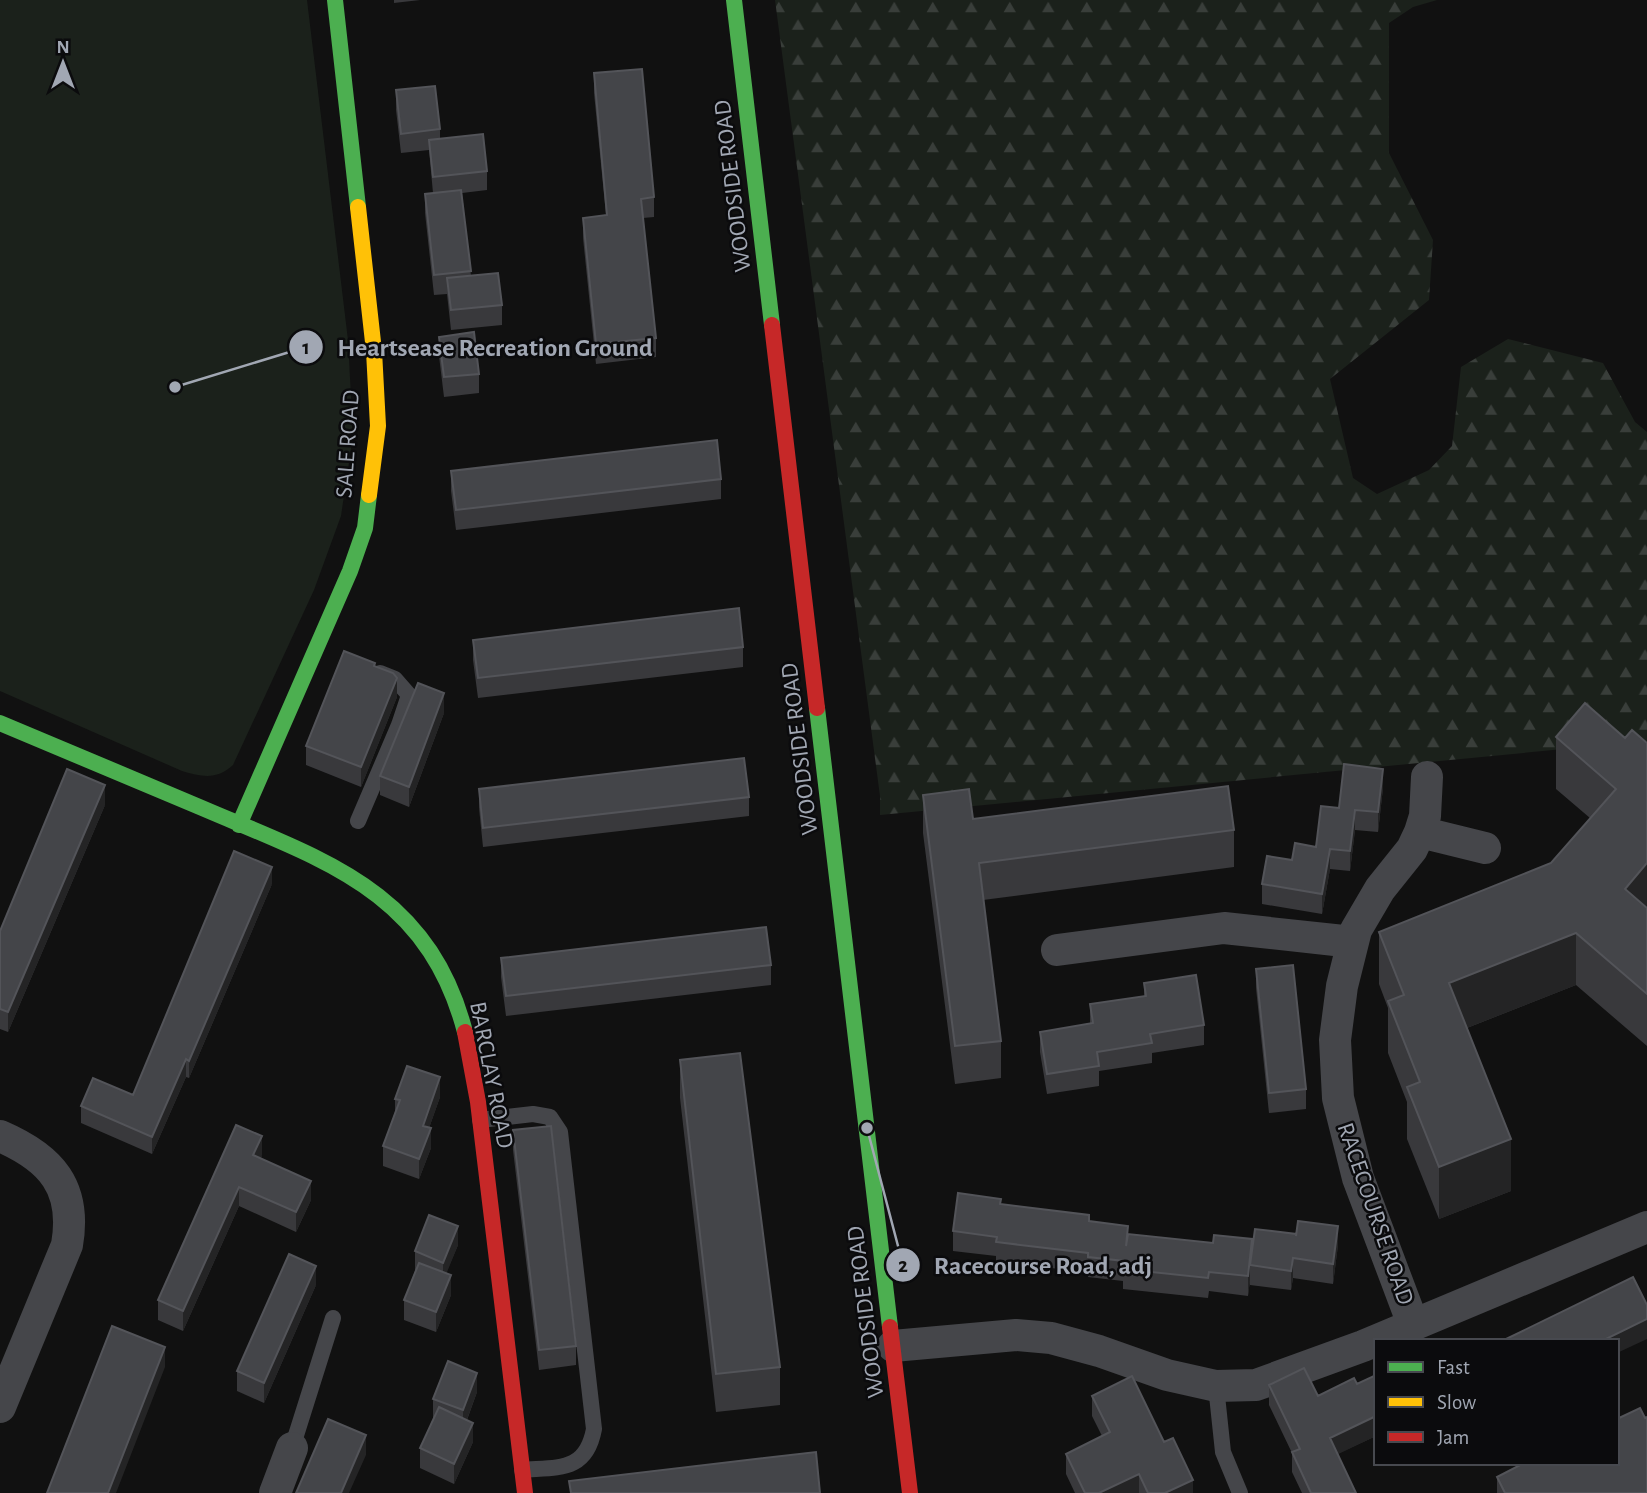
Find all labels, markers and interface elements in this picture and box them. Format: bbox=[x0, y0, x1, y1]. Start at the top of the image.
north arrow bbox=[28, 28, 98, 98]
text: N bbox=[56, 38, 70, 57]
street label: WOODSIDE ROAD bbox=[711, 99, 755, 273]
callout: Heartsease Recreation Ground bbox=[289, 323, 667, 370]
text: Heartsease Recreation Ground bbox=[337, 335, 653, 361]
text: 1 bbox=[302, 337, 310, 358]
street label: SALE ROAD bbox=[332, 389, 364, 499]
street label: WOODSIDE ROAD bbox=[778, 662, 822, 836]
street label: BARCLAY ROAD bbox=[465, 1000, 517, 1150]
street label: RACECOURSE ROAD bbox=[1333, 1120, 1417, 1308]
street label: WOODSIDE ROAD bbox=[844, 1225, 888, 1399]
callout: Racecourse Road, adj bbox=[885, 1241, 1166, 1288]
text: Racecourse Road, adj bbox=[934, 1253, 1152, 1279]
text: 2 bbox=[898, 1255, 908, 1276]
legend bbox=[1374, 1339, 1619, 1465]
text: Fast bbox=[1437, 1357, 1470, 1378]
text: Slow bbox=[1437, 1392, 1476, 1413]
text: Jam bbox=[1437, 1427, 1469, 1448]

